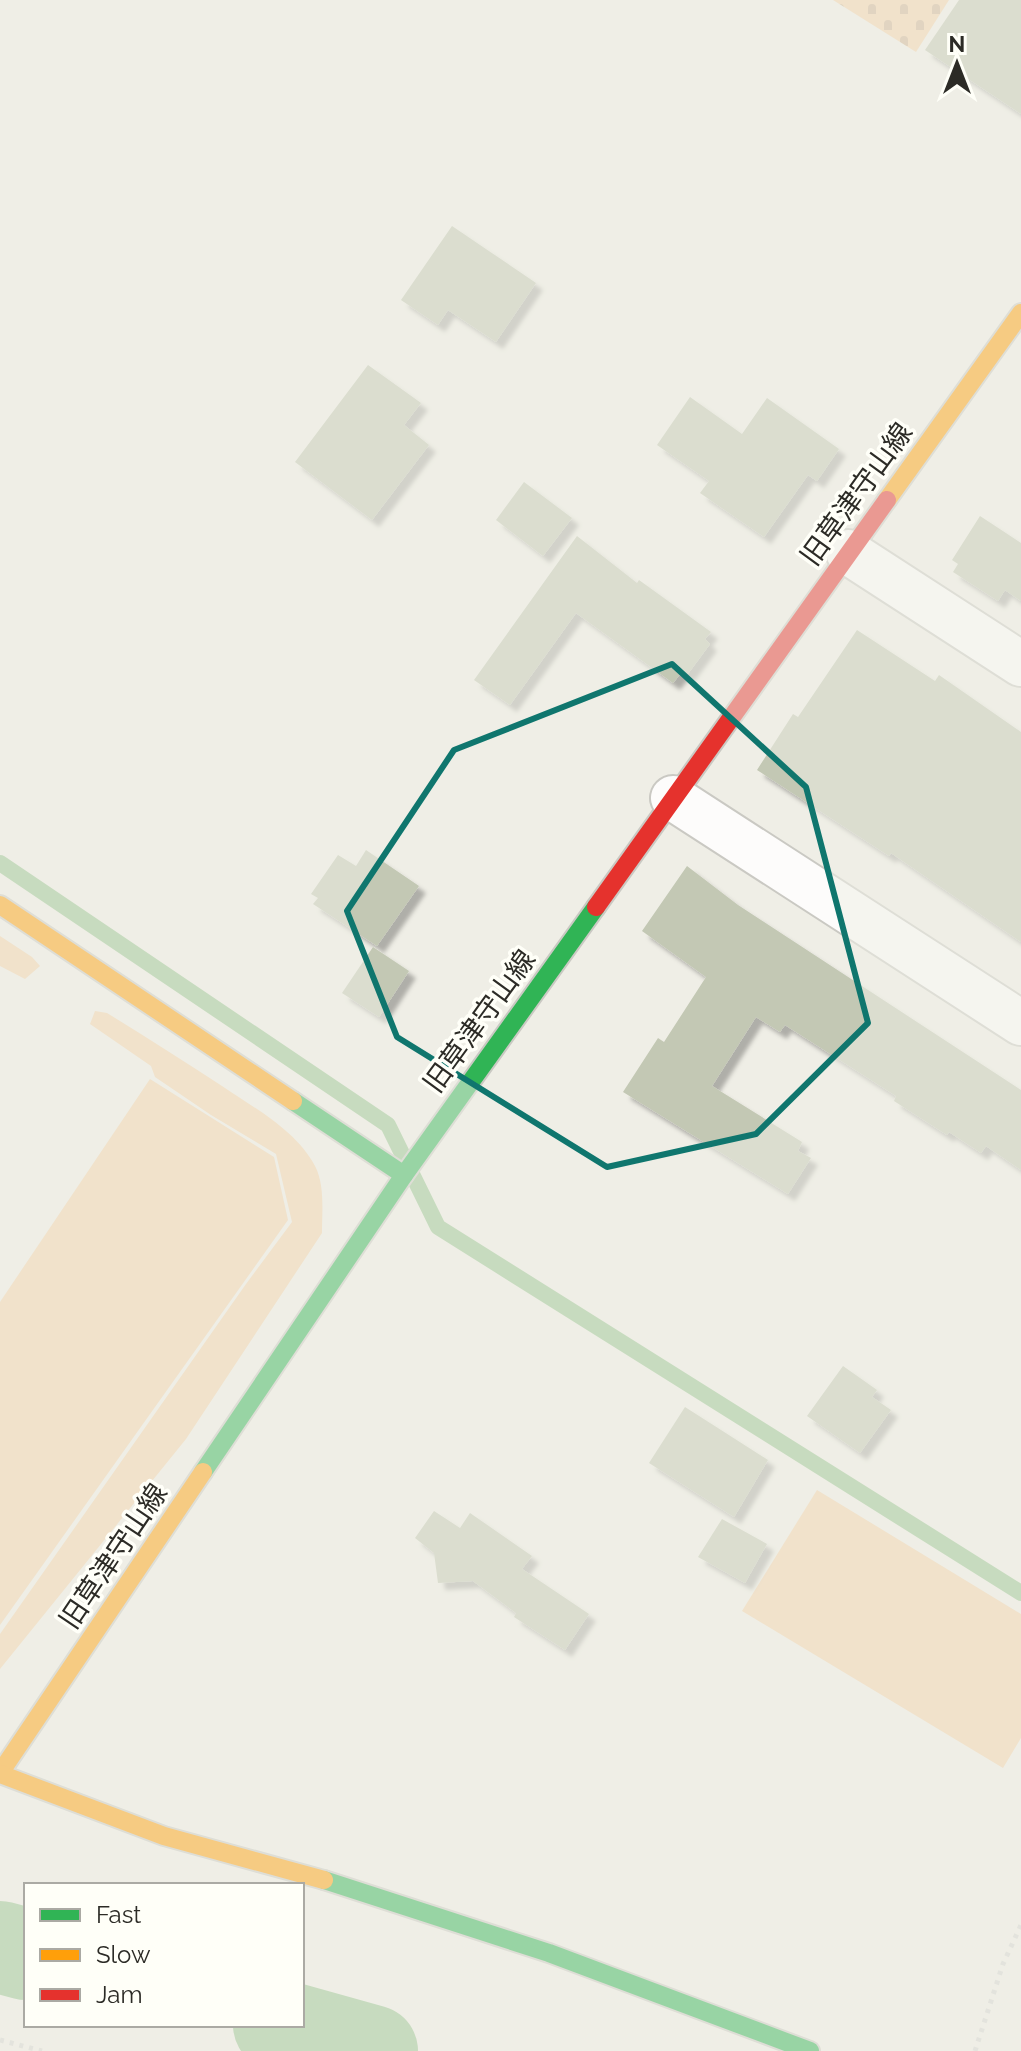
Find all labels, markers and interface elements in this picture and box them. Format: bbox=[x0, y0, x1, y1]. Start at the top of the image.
north arrow bbox=[917, 24, 997, 104]
text: N bbox=[949, 31, 965, 57]
street label: 旧草津守山線 bbox=[794, 417, 919, 572]
street label: 旧草津守山線 bbox=[417, 944, 542, 1099]
street label: 旧草津守山線 bbox=[53, 1477, 174, 1635]
legend bbox=[24, 1883, 304, 2027]
text: Fast bbox=[96, 1900, 141, 1929]
text: Slow bbox=[96, 1940, 151, 1969]
text: Jam bbox=[96, 1980, 142, 2009]

